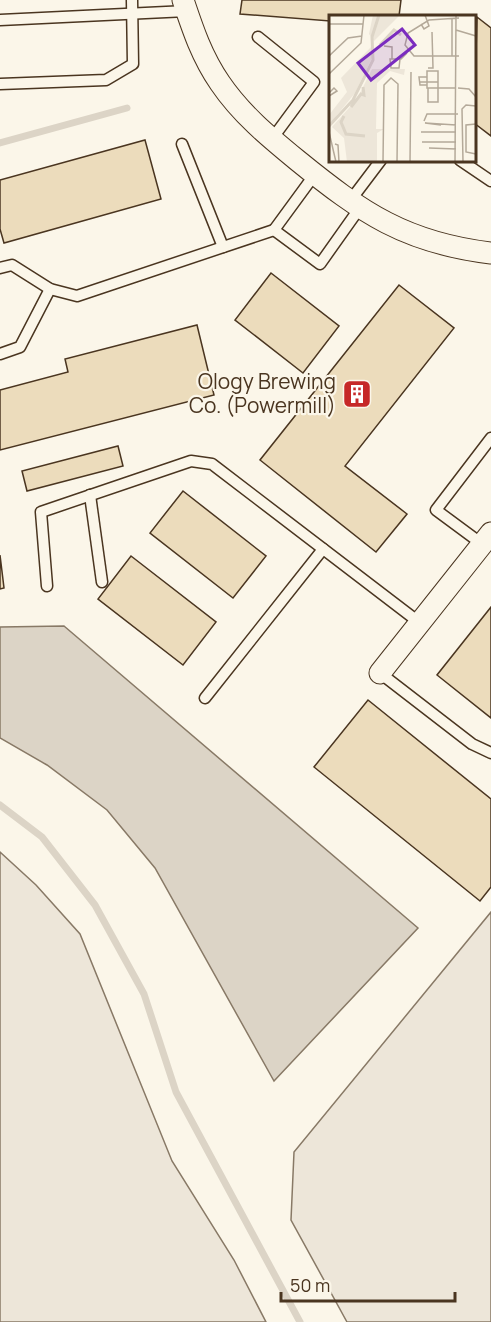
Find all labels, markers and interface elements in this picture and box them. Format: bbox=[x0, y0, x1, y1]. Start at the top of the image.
inset map bbox=[329, 15, 476, 162]
place label: Ology Brewing Co. (Powermill) bbox=[189, 367, 336, 419]
building icon: Ology Brewing Co. (Powermill) bbox=[341, 378, 373, 410]
scale bar bbox=[281, 1265, 455, 1303]
text: 50 m bbox=[290, 1273, 330, 1297]

